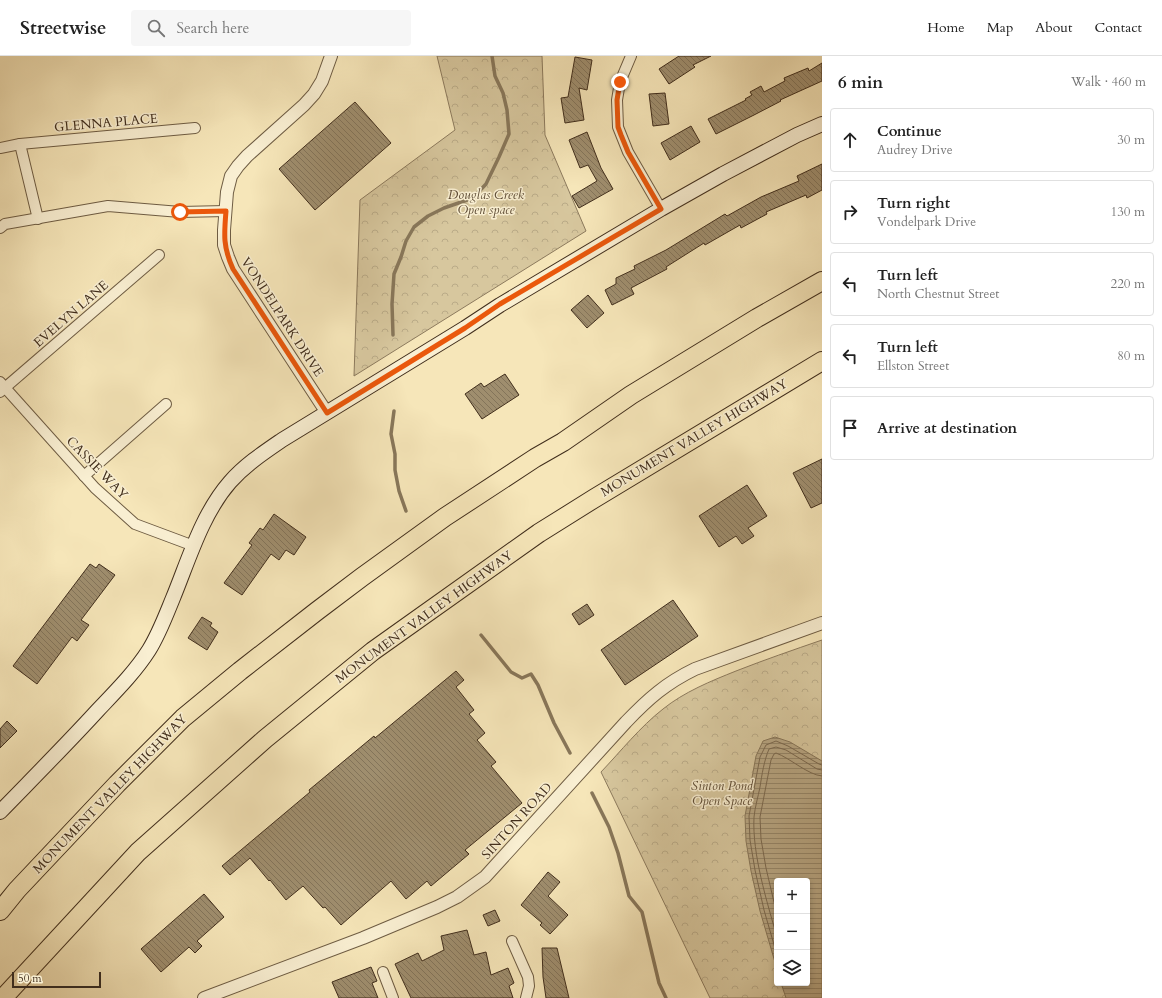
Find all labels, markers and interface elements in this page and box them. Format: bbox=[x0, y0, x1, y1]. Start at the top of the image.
search box bbox=[131, 10, 411, 46]
text: Streetwise bbox=[20, 15, 107, 41]
icon: search bbox=[145, 17, 167, 39]
text: Search here bbox=[177, 18, 249, 38]
text: Home bbox=[927, 18, 965, 37]
text: Map bbox=[987, 18, 1013, 37]
text: About bbox=[1035, 18, 1072, 37]
text: Contact bbox=[1094, 18, 1142, 37]
text: 6 min bbox=[838, 71, 883, 94]
route end bbox=[611, 73, 629, 91]
text: Walk · 460 m bbox=[1071, 73, 1146, 91]
street label: GLENNA PLACE bbox=[53, 110, 159, 136]
text: Continue bbox=[877, 121, 942, 141]
icon: ahead bbox=[839, 129, 861, 151]
text: 30 m bbox=[1117, 131, 1145, 149]
text: Audrey Drive bbox=[877, 141, 953, 159]
park label: Douglas Creek Open space bbox=[448, 186, 525, 219]
text: Turn right bbox=[877, 193, 950, 213]
icon: right bbox=[839, 201, 861, 223]
route start bbox=[171, 203, 189, 221]
text: 130 m bbox=[1111, 203, 1145, 221]
text: Vondelpark Drive bbox=[877, 213, 976, 231]
street label: VONDELPARK DRIVE bbox=[237, 254, 327, 380]
text: Turn left bbox=[877, 265, 938, 285]
icon: left bbox=[839, 273, 861, 295]
text: 220 m bbox=[1111, 275, 1145, 293]
street label: EVELYN LANE bbox=[30, 276, 112, 352]
text: North Chestnut Street bbox=[877, 285, 999, 303]
text: Turn left bbox=[877, 337, 938, 357]
icon: left bbox=[839, 345, 861, 367]
text: 80 m bbox=[1117, 347, 1145, 365]
text: Ellston Street bbox=[877, 357, 949, 375]
street label: MONUMENT VALLEY HIGHWAY bbox=[597, 375, 791, 501]
icon: arrive bbox=[839, 417, 861, 439]
text: Arrive at destination bbox=[877, 418, 1017, 438]
street label: CASSIE WAY bbox=[62, 432, 132, 504]
street label: MONUMENT VALLEY HIGHWAY bbox=[332, 546, 517, 687]
street label: MONUMENT VALLEY HIGHWAY bbox=[29, 710, 191, 878]
park label: Sinton Pond Open Space bbox=[691, 777, 754, 810]
street label: SINTON ROAD bbox=[478, 779, 556, 863]
map controls bbox=[774, 878, 810, 986]
button: + bbox=[774, 878, 810, 914]
button: − bbox=[774, 914, 810, 950]
button: layers bbox=[774, 950, 810, 986]
scale bar bbox=[12, 970, 101, 989]
text: 50 m bbox=[18, 971, 42, 986]

